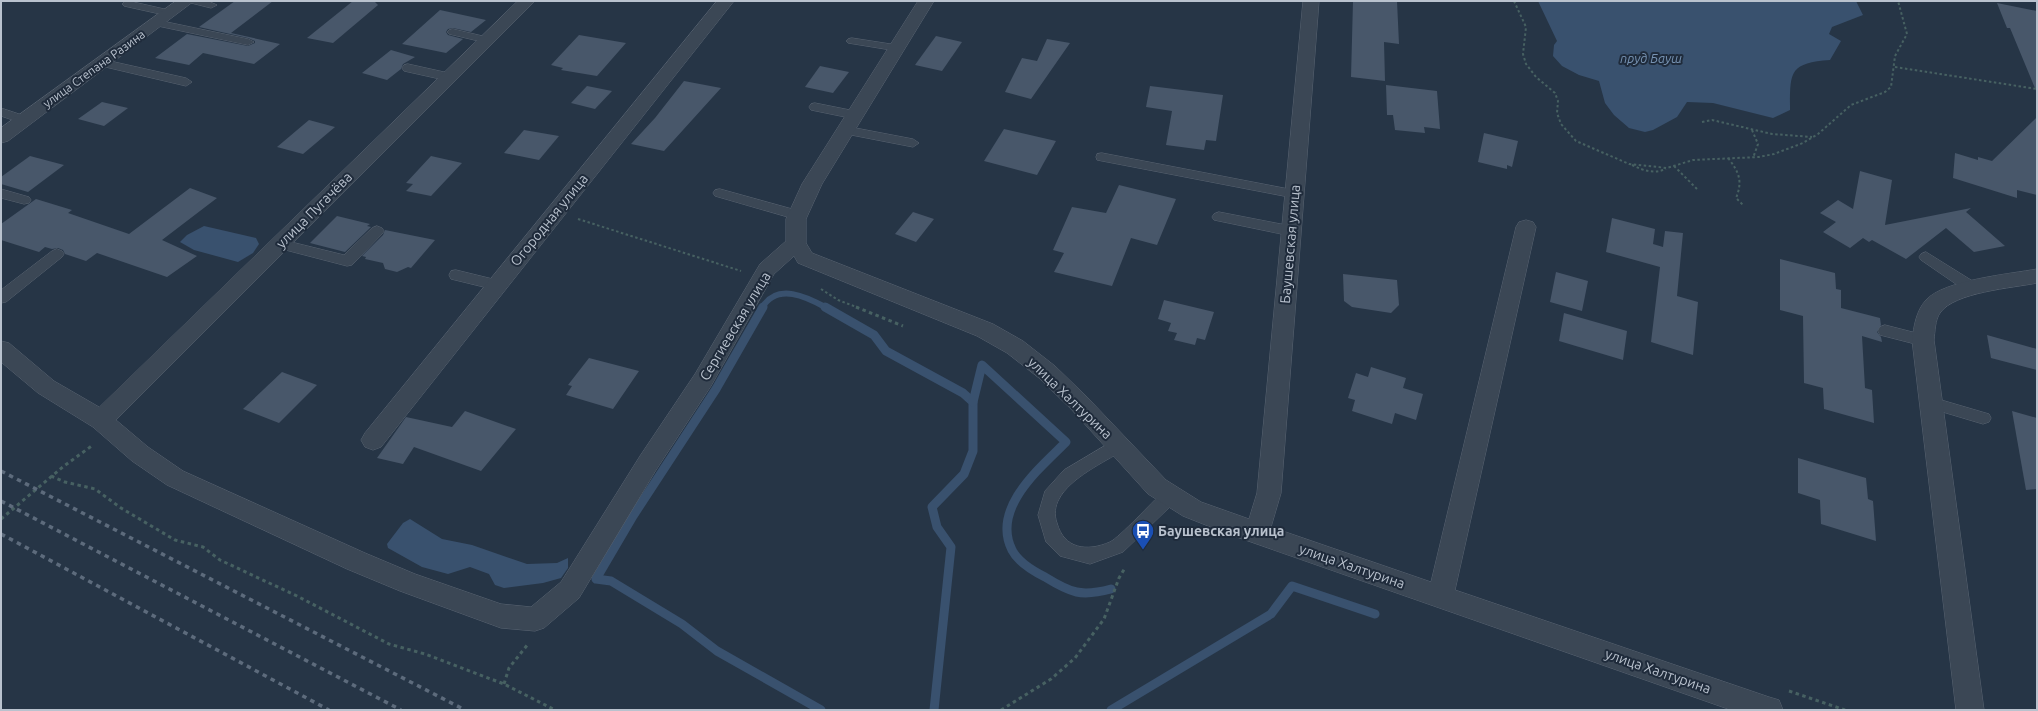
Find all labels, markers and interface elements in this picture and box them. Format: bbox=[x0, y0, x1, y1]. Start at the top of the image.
street label: улица Степана Разина bbox=[40, 27, 147, 110]
water label: пруд Бауш bbox=[1620, 51, 1682, 65]
street label: улица Пугачёва bbox=[273, 169, 355, 251]
street label: Огородная улица bbox=[507, 171, 591, 269]
street label: Баушевская улица bbox=[1277, 184, 1303, 304]
street label: Сергиевская улица bbox=[696, 269, 774, 383]
street label: улица Халтурина bbox=[1025, 354, 1115, 442]
bus stop icon: Баушевская улица bbox=[1130, 518, 1156, 551]
place label: Баушевская улица bbox=[1158, 523, 1284, 539]
street label: улица Халтурина bbox=[1297, 540, 1407, 592]
street label: улица Халтурина bbox=[1603, 645, 1713, 697]

